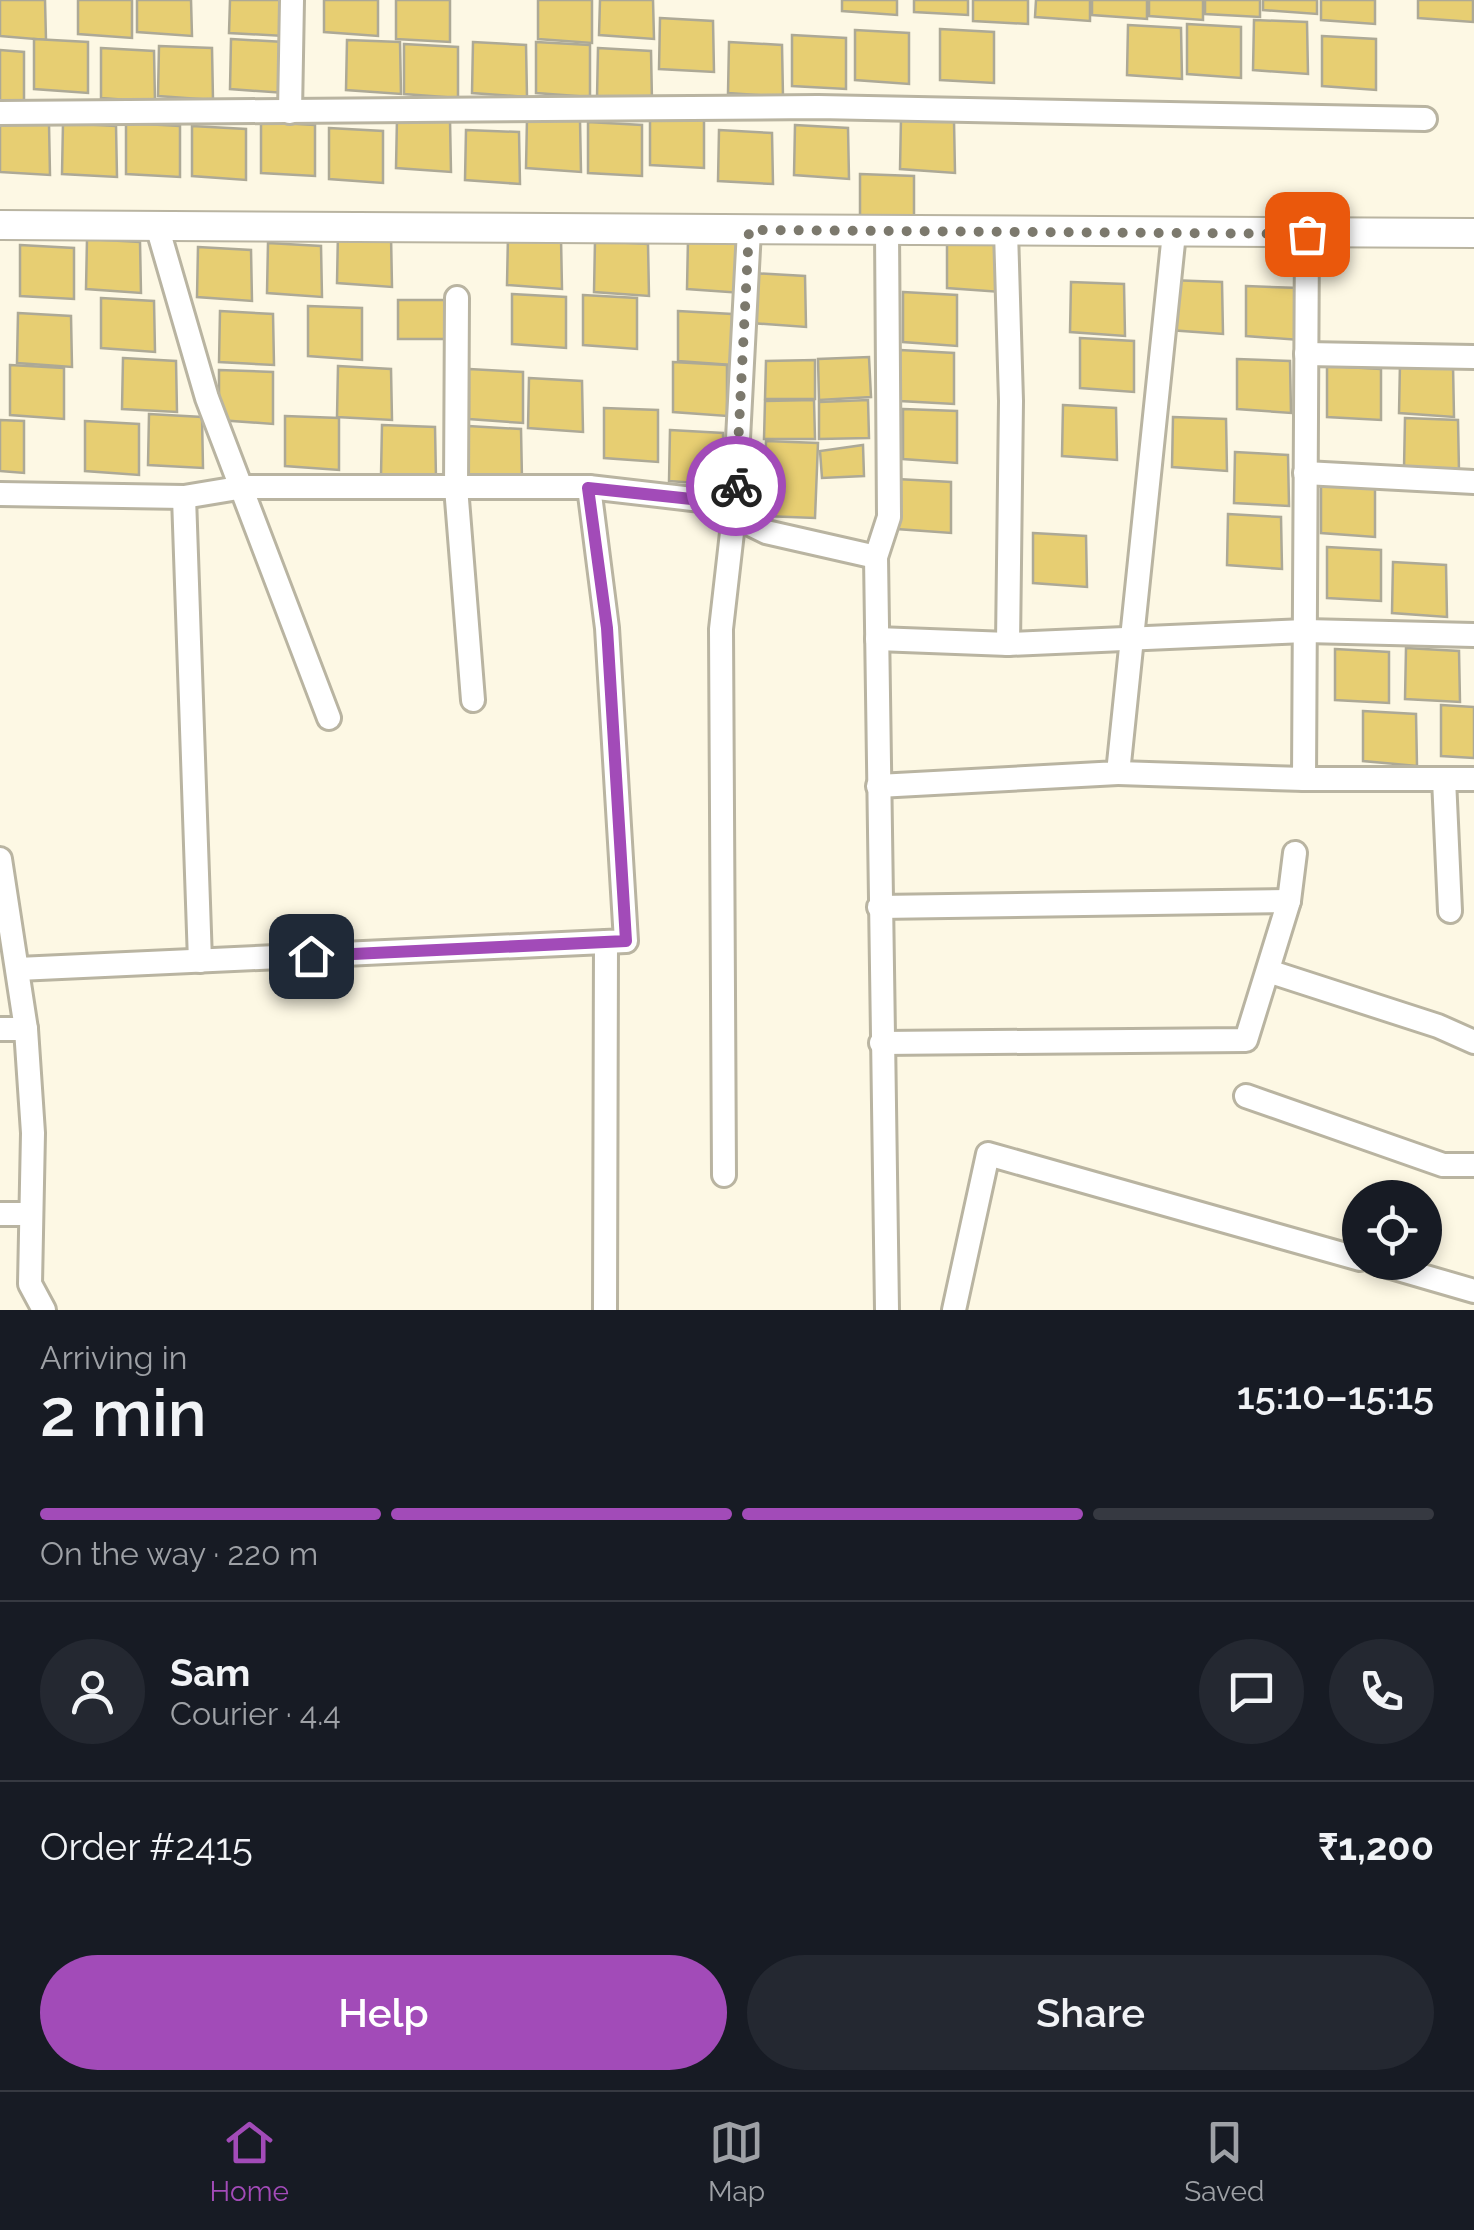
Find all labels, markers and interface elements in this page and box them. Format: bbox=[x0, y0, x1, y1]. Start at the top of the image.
pin bbox=[1265, 192, 1350, 277]
icon: bag bbox=[1280, 207, 1335, 262]
courier bbox=[686, 436, 786, 536]
icon: bike bbox=[709, 459, 764, 514]
pin bbox=[269, 914, 354, 999]
icon: home bbox=[284, 929, 339, 984]
map controls bbox=[1342, 1180, 1442, 1280]
button: locate bbox=[1342, 1180, 1442, 1280]
text: Arriving in bbox=[40, 1339, 187, 1376]
text: 15:10–15:15 bbox=[1237, 1373, 1434, 1418]
text: 2 min bbox=[40, 1375, 207, 1451]
text: On the way · 220 m bbox=[40, 1535, 318, 1572]
button: person bbox=[40, 1639, 145, 1744]
button: chat bbox=[1199, 1639, 1304, 1744]
button: phone bbox=[1329, 1639, 1434, 1744]
text: Sam bbox=[170, 1650, 250, 1695]
text: Courier · 4.4 bbox=[170, 1695, 341, 1732]
text: Order #2415 bbox=[40, 1824, 253, 1869]
text: ₹1,200 bbox=[1318, 1824, 1434, 1869]
button: Help bbox=[40, 1955, 727, 2070]
button: Share bbox=[747, 1955, 1434, 2070]
tab: Home bbox=[210, 2115, 289, 2208]
tab: Map bbox=[708, 2115, 765, 2208]
tab: Saved bbox=[1184, 2115, 1264, 2208]

